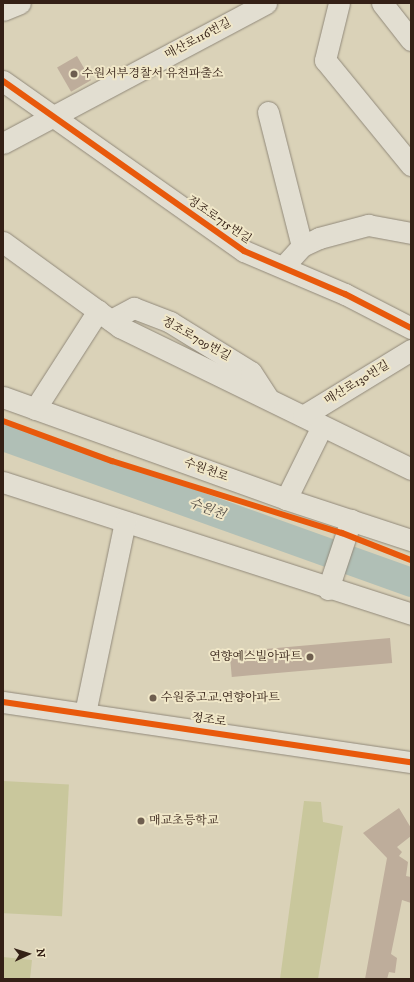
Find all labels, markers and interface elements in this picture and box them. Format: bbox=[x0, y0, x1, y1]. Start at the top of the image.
street label: 매산로116번길 bbox=[162, 16, 234, 62]
place label: 수원서부경찰서 유천파출소 bbox=[82, 67, 224, 81]
marker: 수원서부경찰서 유천파출소 bbox=[69, 69, 79, 79]
street label: 정조로715번길 bbox=[184, 193, 254, 247]
street label: 정조로709번길 bbox=[159, 314, 233, 364]
street label: 매산로130번길 bbox=[322, 358, 392, 408]
street label: 수원천로 bbox=[182, 455, 230, 485]
water label: 수원천 bbox=[187, 495, 227, 523]
place label: 연향예스빌아파트 bbox=[209, 650, 302, 664]
marker: 연향예스빌아파트 bbox=[305, 652, 315, 662]
place label: 수원중고교.연향아파트 bbox=[161, 691, 280, 705]
marker: 수원중고교.연향아파트 bbox=[148, 693, 158, 703]
street label: 정조로 bbox=[191, 710, 227, 730]
place label: 매교초등학교 bbox=[149, 814, 219, 828]
marker: 매교초등학교 bbox=[136, 816, 146, 826]
north arrow bbox=[8, 934, 48, 974]
text: N bbox=[33, 948, 47, 958]

